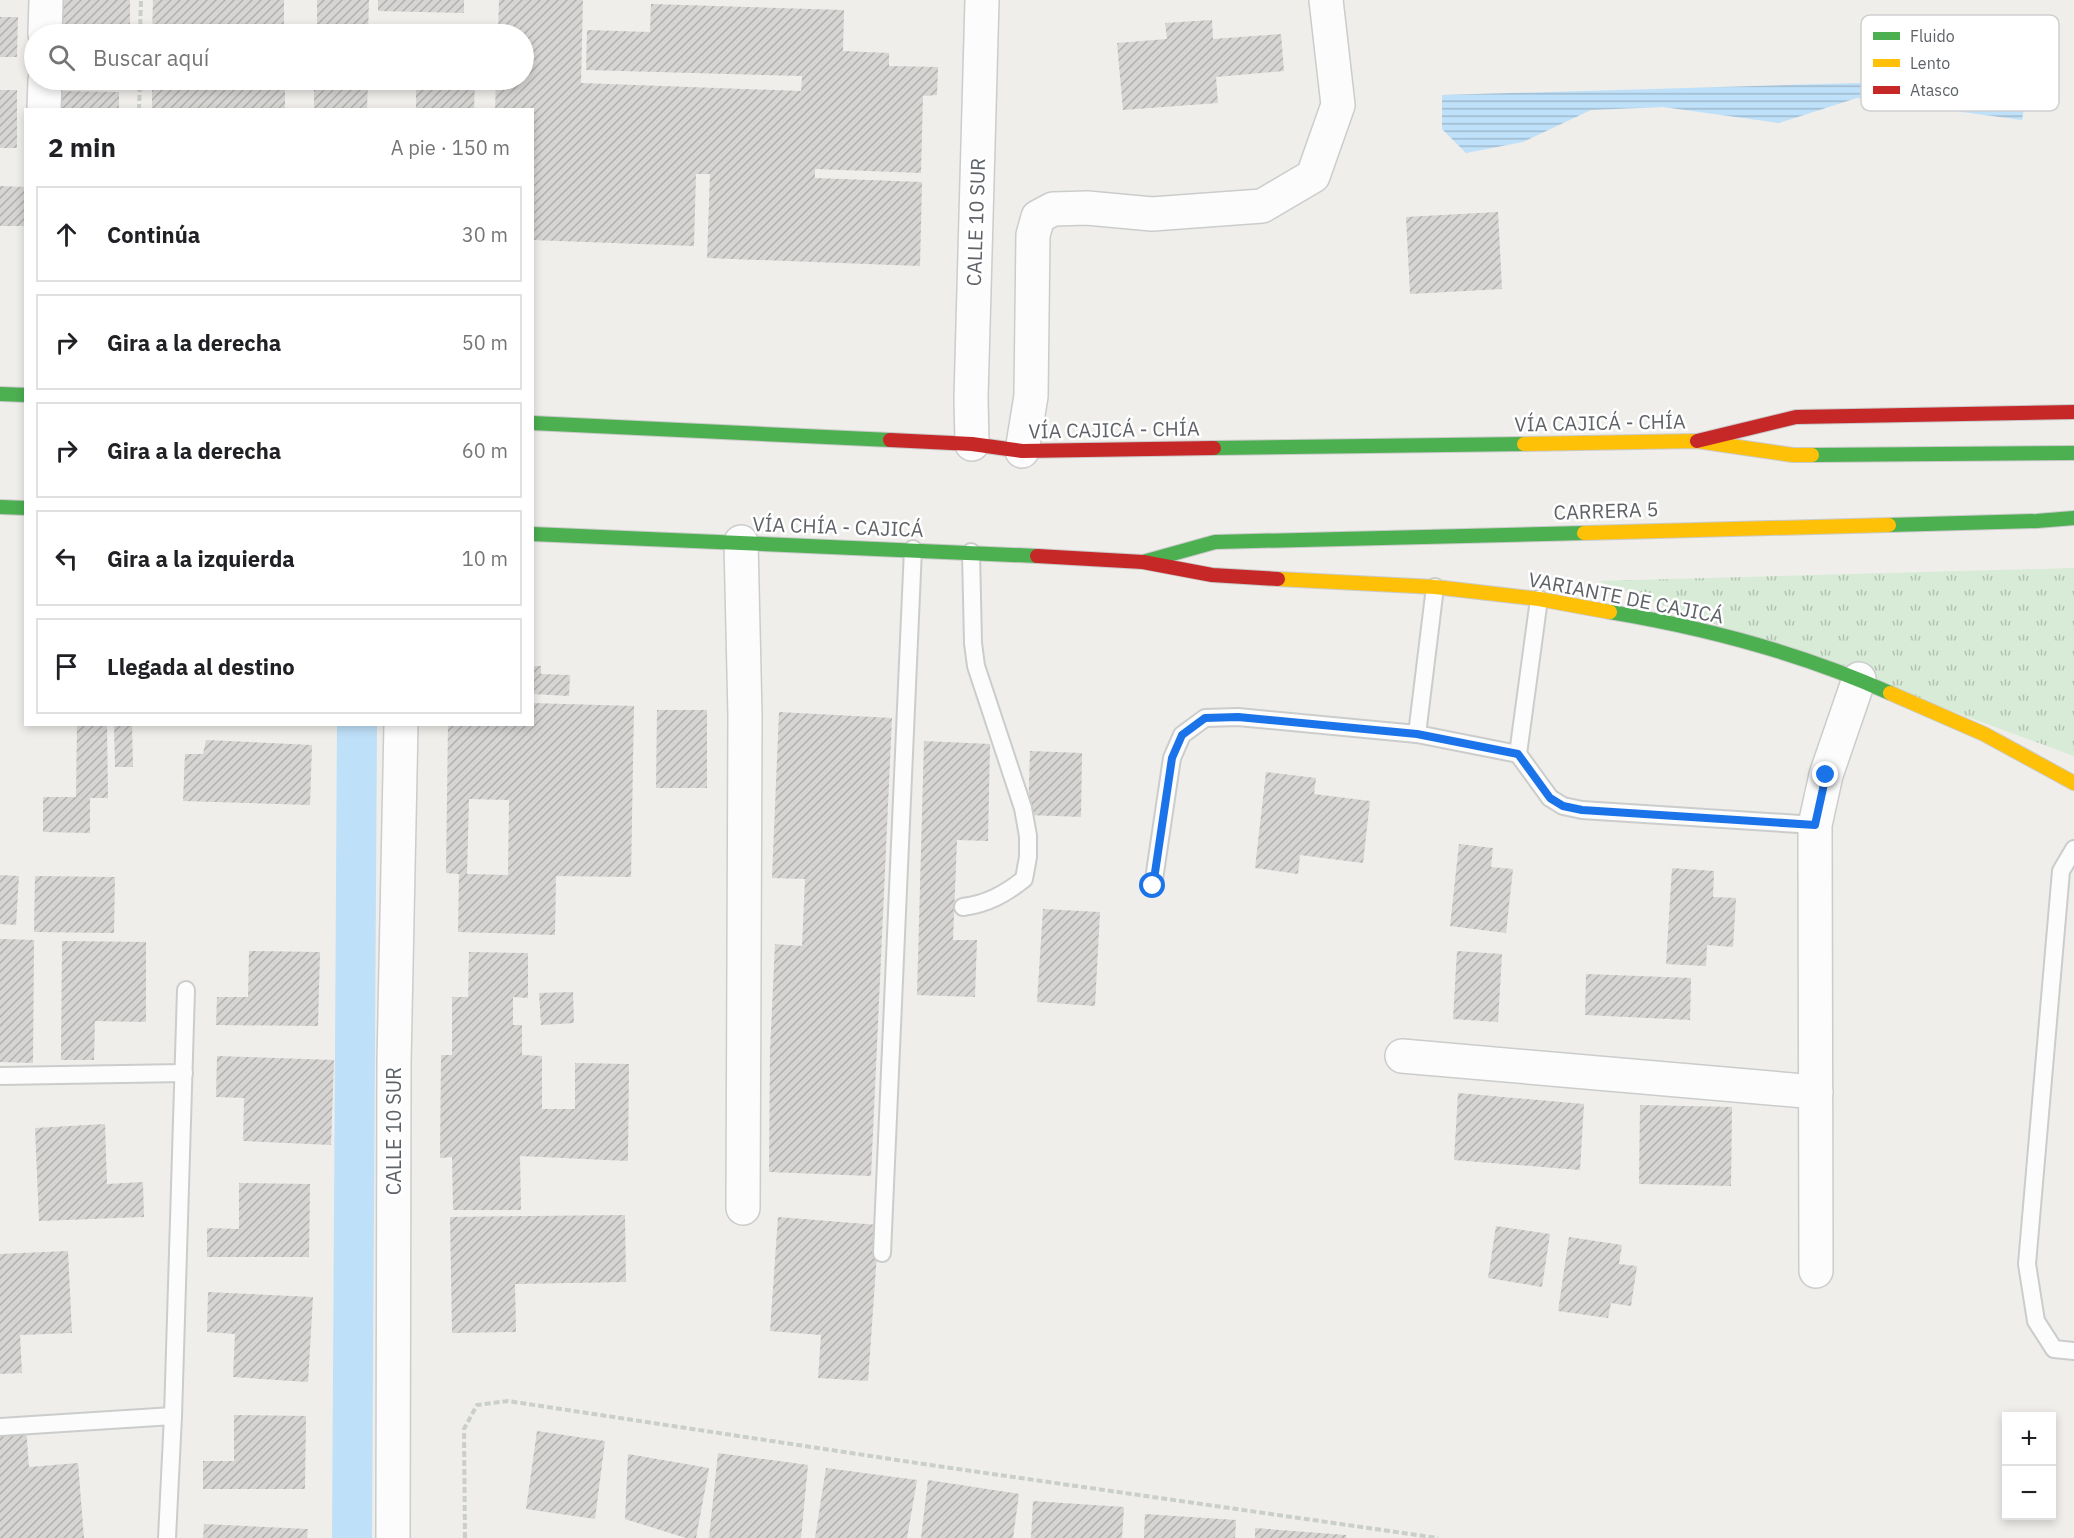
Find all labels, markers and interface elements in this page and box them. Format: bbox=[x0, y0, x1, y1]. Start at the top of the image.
legend bbox=[1861, 15, 2059, 111]
search box bbox=[24, 24, 534, 90]
text: Fluido bbox=[1910, 26, 1955, 46]
icon: search bbox=[45, 41, 78, 74]
text: Buscar aquí bbox=[93, 43, 209, 72]
text: Lento bbox=[1910, 53, 1950, 73]
text: Atasco bbox=[1910, 80, 1959, 100]
text: 2 min bbox=[48, 130, 116, 164]
text: A pie · 150 m bbox=[391, 134, 510, 161]
street label: CALLE 10 SUR bbox=[960, 157, 991, 287]
icon: ahead bbox=[50, 218, 83, 251]
text: Continúa bbox=[107, 220, 200, 249]
text: 30 m bbox=[462, 221, 508, 248]
icon: right bbox=[50, 326, 83, 359]
text: Gira a la derecha bbox=[107, 328, 281, 357]
text: 50 m bbox=[462, 329, 508, 356]
street label: VÍA CAJICÁ - CHÍA bbox=[1514, 408, 1686, 437]
street label: VÍA CAJICÁ - CHÍA bbox=[1028, 415, 1200, 444]
icon: right bbox=[50, 434, 83, 467]
text: Gira a la derecha bbox=[107, 436, 281, 465]
text: 60 m bbox=[462, 437, 508, 464]
street label: CARRERA 5 bbox=[1553, 495, 1659, 526]
street label: VÍA CHÍA - CAJICÁ bbox=[752, 510, 924, 543]
icon: left bbox=[50, 542, 83, 575]
text: Gira a la izquierda bbox=[107, 544, 295, 573]
text: 10 m bbox=[462, 545, 508, 572]
street label: VARIANTE DE CAJICÁ bbox=[1526, 565, 1726, 630]
icon: arrive bbox=[50, 650, 83, 683]
text: Llegada al destino bbox=[107, 652, 295, 681]
route end bbox=[1812, 761, 1838, 787]
route start bbox=[1139, 872, 1165, 898]
street label: CALLE 10 SUR bbox=[380, 1067, 407, 1195]
map controls bbox=[2002, 1412, 2056, 1520]
button: + bbox=[2002, 1412, 2056, 1466]
button: − bbox=[2002, 1466, 2056, 1520]

